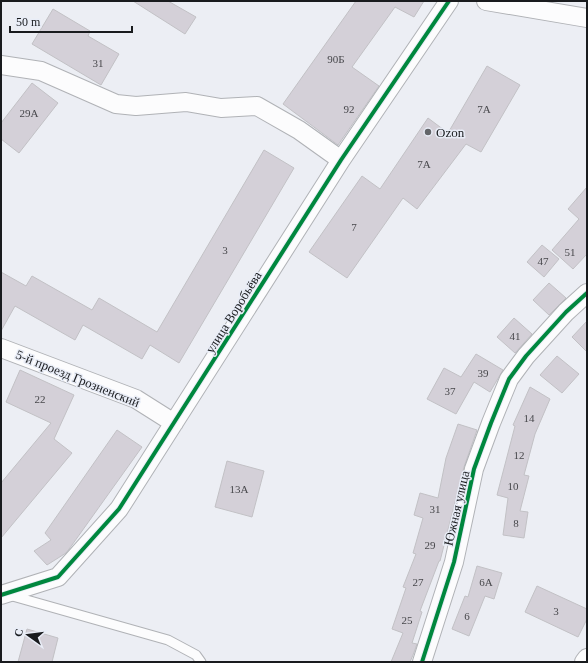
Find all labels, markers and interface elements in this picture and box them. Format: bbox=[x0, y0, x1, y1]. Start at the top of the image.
scale bar bbox=[10, 8, 132, 34]
text: 50 m bbox=[16, 15, 41, 29]
house number: 90Б bbox=[327, 53, 345, 65]
house number: 31 bbox=[93, 57, 104, 69]
house number: 92 bbox=[344, 103, 355, 115]
house number: 7А bbox=[477, 103, 491, 115]
house number: 29А bbox=[20, 107, 39, 119]
place label: Ozon bbox=[436, 125, 465, 140]
marker: Ozon bbox=[423, 127, 433, 137]
house number: 7А bbox=[417, 158, 431, 170]
house number: 7 bbox=[351, 221, 357, 233]
house number: 3 bbox=[222, 244, 228, 256]
house number: 51 bbox=[565, 246, 576, 258]
house number: 47 bbox=[538, 255, 549, 267]
street label: улица Воробьёва bbox=[202, 268, 265, 356]
house number: 41 bbox=[510, 330, 521, 342]
street label: 5-й проезд Грозненский bbox=[14, 347, 142, 410]
house number: 39 bbox=[478, 367, 489, 379]
house number: 37 bbox=[445, 385, 456, 397]
house number: 22 bbox=[35, 393, 46, 405]
house number: 14 bbox=[524, 412, 535, 424]
house number: 12 bbox=[514, 449, 525, 461]
street label: Южная улица bbox=[441, 469, 472, 547]
house number: 10 bbox=[508, 480, 519, 492]
house number: 13А bbox=[230, 483, 249, 495]
house number: 31 bbox=[430, 503, 441, 515]
house number: 8 bbox=[513, 517, 519, 529]
house number: 29 bbox=[425, 539, 436, 551]
house number: 27 bbox=[413, 576, 424, 588]
house number: 6А bbox=[479, 576, 493, 588]
house number: 3 bbox=[553, 605, 559, 617]
house number: 6 bbox=[464, 610, 470, 622]
house number: 25 bbox=[402, 614, 413, 626]
north arrow bbox=[8, 615, 48, 655]
text: С bbox=[12, 627, 25, 638]

